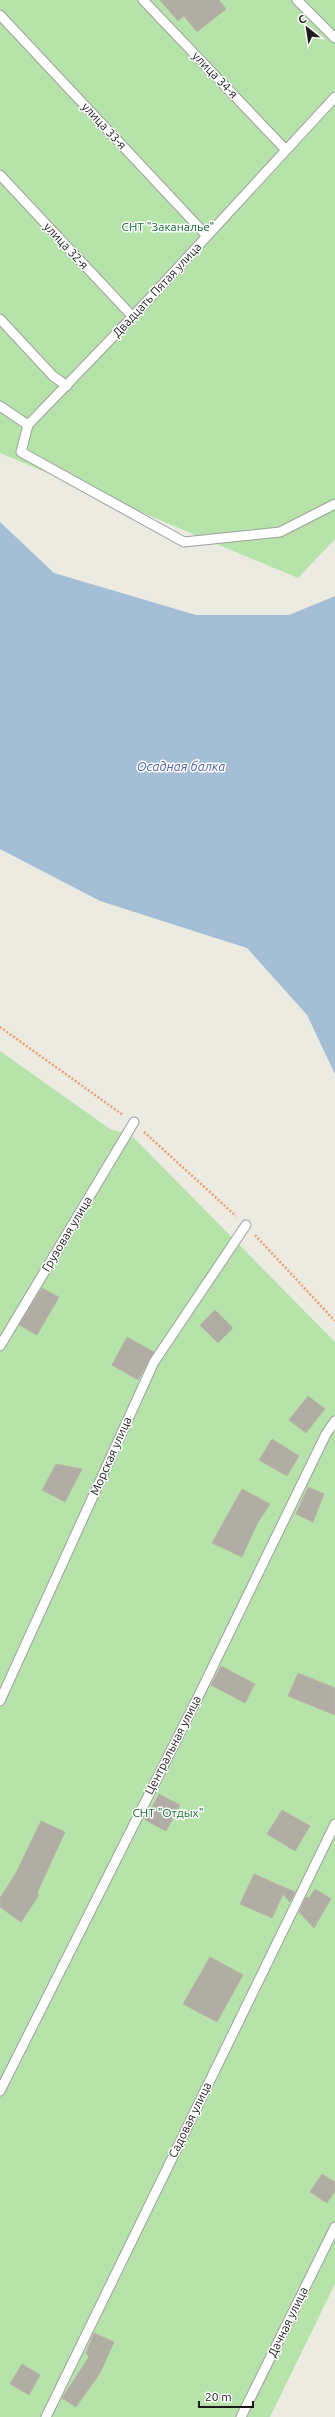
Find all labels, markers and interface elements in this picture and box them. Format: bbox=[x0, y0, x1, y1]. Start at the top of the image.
north arrow bbox=[287, 8, 327, 48]
text: С bbox=[296, 12, 308, 26]
street label: улица 34-я bbox=[190, 49, 241, 100]
street label: улица 33-я bbox=[79, 100, 129, 152]
street label: улица 32-я bbox=[41, 220, 91, 272]
park label: СНТ "Заканалье" bbox=[122, 220, 214, 233]
street label: Двадцать Пятая улица bbox=[110, 240, 204, 339]
water label: Осадная балка bbox=[137, 759, 225, 773]
street label: Грузовая улица bbox=[39, 1194, 94, 1274]
street label: Морская улица bbox=[87, 1415, 134, 1497]
street label: Центральная улица bbox=[142, 1693, 203, 1796]
park label: СНТ "Отдых" bbox=[133, 1806, 203, 1819]
street label: Садовая улица bbox=[166, 2080, 213, 2160]
street label: Дачная улица bbox=[265, 2285, 310, 2359]
scale bar bbox=[199, 2383, 253, 2409]
text: 20 m bbox=[205, 2390, 232, 2403]

